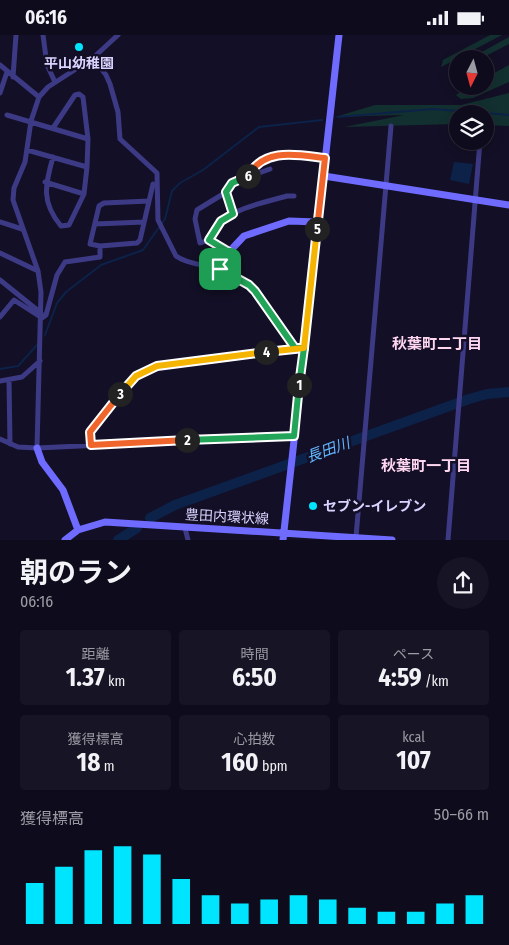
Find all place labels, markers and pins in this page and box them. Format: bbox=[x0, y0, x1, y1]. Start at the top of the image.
marker: 平山幼稚園 bbox=[73, 41, 85, 53]
place label: 平山幼稚園 bbox=[44, 55, 114, 72]
pin: 6 bbox=[236, 163, 260, 189]
pin: 5 bbox=[304, 217, 330, 241]
pin bbox=[199, 248, 241, 290]
pin: 4 bbox=[254, 339, 278, 365]
pin: 1 bbox=[286, 373, 312, 397]
pin: 3 bbox=[108, 381, 132, 407]
pin: 2 bbox=[174, 427, 200, 453]
place label: セブン-イレブン bbox=[323, 498, 426, 515]
marker: セブン-イレブン bbox=[307, 500, 319, 512]

